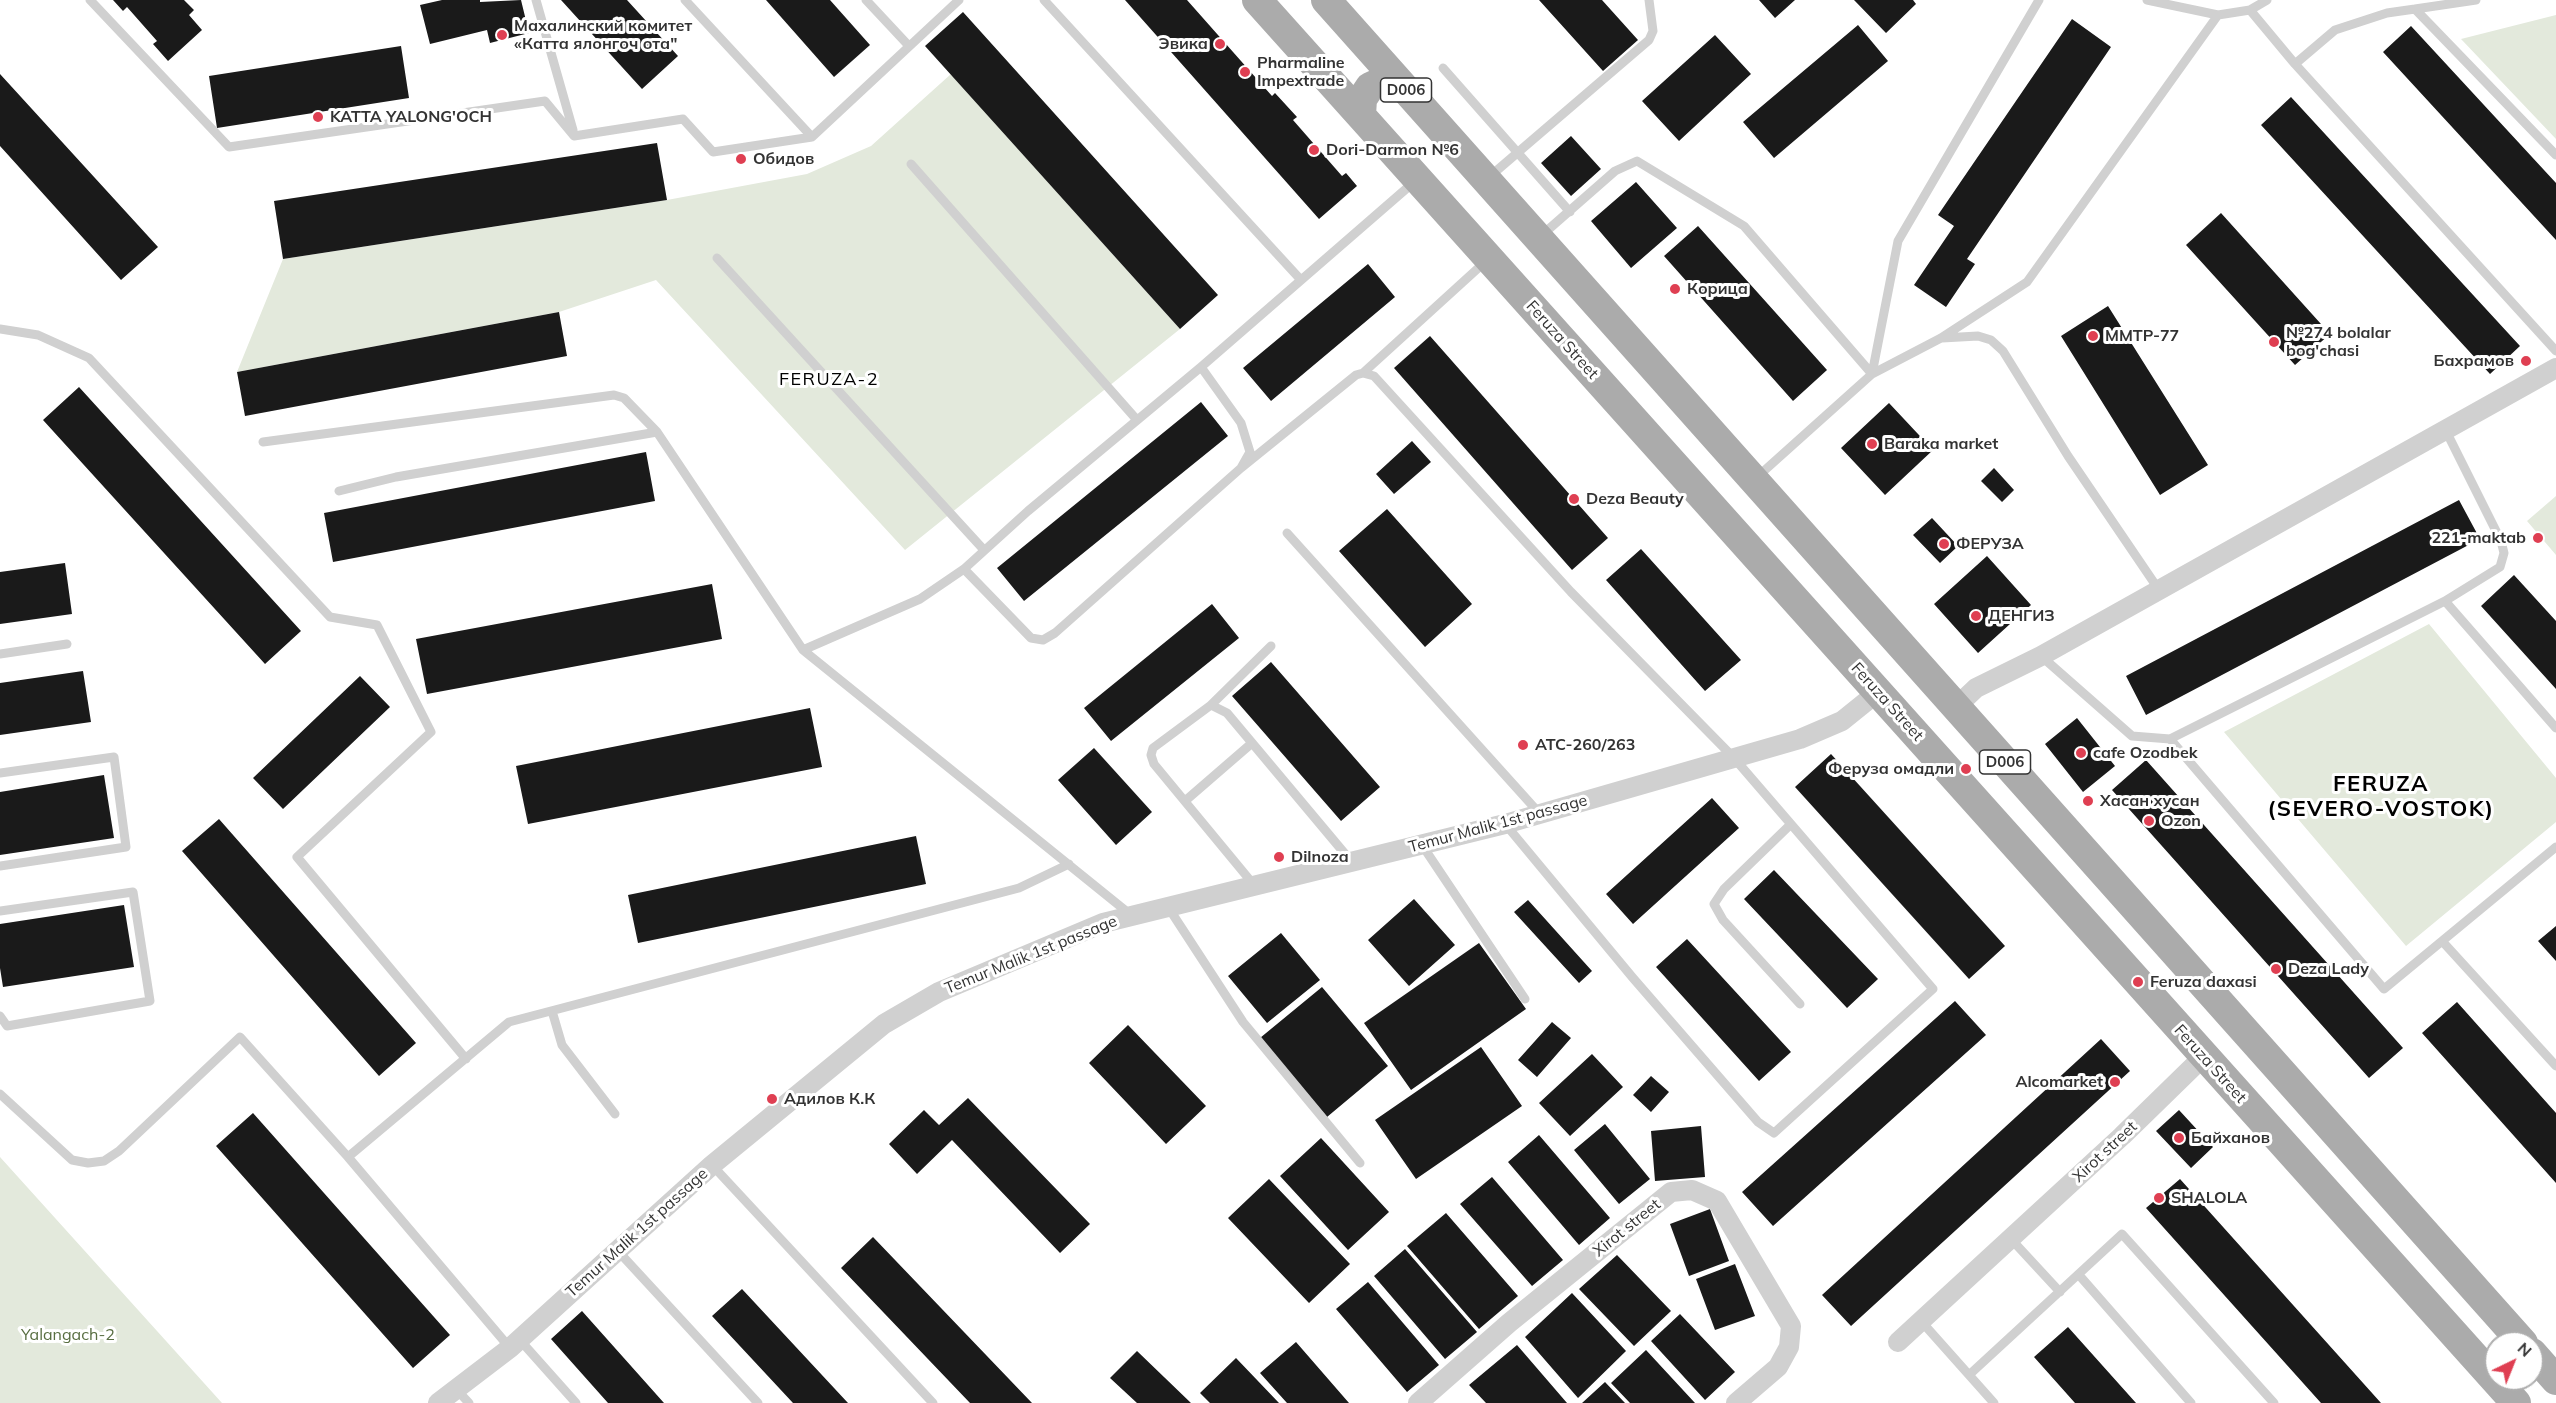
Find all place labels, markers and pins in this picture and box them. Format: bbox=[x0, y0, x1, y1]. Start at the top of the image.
place label: Махалинский комитет «Катта ялонгоч ота" bbox=[514, 16, 692, 54]
marker: Махалинский комитет «Катта ялонгоч ота" bbox=[495, 28, 509, 42]
place label: Эвика bbox=[1158, 34, 1208, 54]
marker: Эвика bbox=[1213, 37, 1227, 51]
place label: Pharmaline Impextrade bbox=[1257, 53, 1345, 91]
marker: Pharmaline Impextrade bbox=[1238, 65, 1252, 79]
place label: KATTA YALONG'OCH bbox=[330, 107, 492, 127]
marker: KATTA YALONG'OCH bbox=[311, 110, 325, 124]
place label: Dori-Darmon №6 bbox=[1326, 140, 1459, 160]
marker: Dori-Darmon №6 bbox=[1307, 143, 1321, 157]
place label: Обидов bbox=[753, 149, 814, 169]
marker: Обидов bbox=[734, 152, 748, 166]
place label: Корица bbox=[1687, 279, 1748, 299]
marker: Корица bbox=[1668, 282, 1682, 296]
place label: №274 bolalar bog'chasi bbox=[2286, 323, 2391, 361]
place label: MMTP-77 bbox=[2105, 326, 2179, 346]
marker: MMTP-77 bbox=[2086, 329, 2100, 343]
marker: №274 bolalar bog'chasi bbox=[2267, 335, 2281, 349]
place label: Бахрамов bbox=[2433, 351, 2514, 371]
marker: Бахрамов bbox=[2519, 354, 2533, 368]
place label: Baraka market bbox=[1884, 434, 1998, 454]
marker: Baraka market bbox=[1865, 437, 1879, 451]
place label: Deza Beauty bbox=[1586, 489, 1684, 509]
marker: Deza Beauty bbox=[1567, 492, 1581, 506]
place label: 221-maktab bbox=[2431, 528, 2526, 548]
marker: 221-maktab bbox=[2531, 531, 2545, 545]
place label: ФЕРУЗА bbox=[1956, 534, 2024, 554]
marker: ФЕРУЗА bbox=[1937, 537, 1951, 551]
place label: ДЕНГИЗ bbox=[1988, 606, 2055, 626]
marker: ДЕНГИЗ bbox=[1969, 609, 1983, 623]
place label: АТС-260/263 bbox=[1535, 735, 1635, 755]
marker: АТС-260/263 bbox=[1516, 738, 1530, 752]
place label: cafe Ozodbek bbox=[2093, 743, 2198, 763]
marker: cafe Ozodbek bbox=[2074, 746, 2088, 760]
place label: Феруза омадли bbox=[1828, 759, 1954, 779]
marker: Феруза омадли bbox=[1959, 762, 1973, 776]
place label: Хасан хусан bbox=[2100, 791, 2200, 811]
marker: Хасан хусан bbox=[2081, 794, 2095, 808]
place label: Ozon bbox=[2161, 811, 2201, 831]
marker: Ozon bbox=[2142, 814, 2156, 828]
place label: Dilnoza bbox=[1291, 847, 1349, 867]
marker: Dilnoza bbox=[1272, 850, 1286, 864]
place label: Deza Lady bbox=[2288, 959, 2369, 979]
marker: Deza Lady bbox=[2269, 962, 2283, 976]
place label: Feruza daxasi bbox=[2150, 972, 2257, 992]
marker: Feruza daxasi bbox=[2131, 975, 2145, 989]
place label: Alcomarket bbox=[2015, 1072, 2103, 1092]
marker: Alcomarket bbox=[2108, 1075, 2122, 1089]
place label: Адилов К.К bbox=[784, 1089, 875, 1109]
marker: Адилов К.К bbox=[765, 1092, 779, 1106]
place label: Байханов bbox=[2191, 1128, 2270, 1148]
marker: Байханов bbox=[2172, 1131, 2186, 1145]
place label: SHALOLA bbox=[2171, 1188, 2247, 1208]
marker: SHALOLA bbox=[2152, 1191, 2166, 1205]

